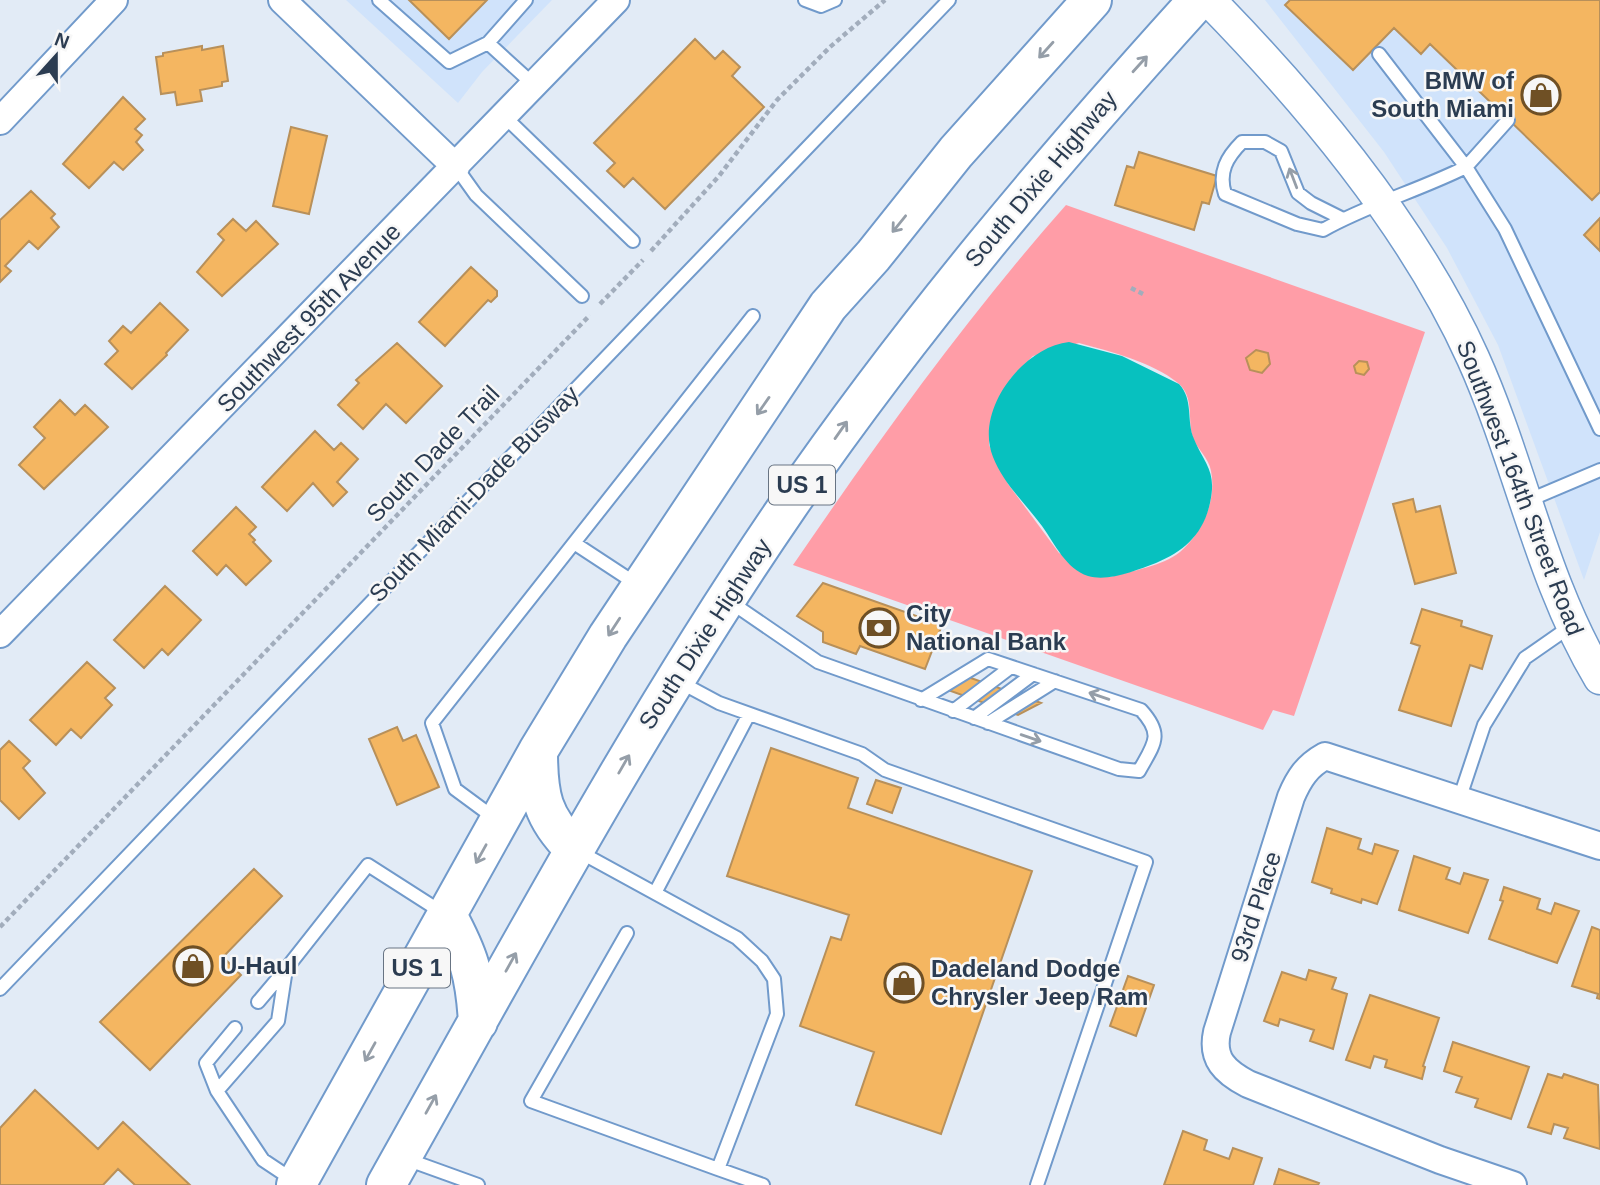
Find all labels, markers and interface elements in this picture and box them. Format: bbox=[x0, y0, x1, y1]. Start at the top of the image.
north arrow bbox=[21, 21, 91, 91]
text: N bbox=[52, 28, 72, 53]
one-way arrow bbox=[1038, 41, 1054, 59]
one-way arrow bbox=[1131, 56, 1148, 73]
place label: BMW of South Miami bbox=[1371, 67, 1515, 122]
shop icon: BMW of South Miami bbox=[1520, 74, 1562, 116]
street label: South Dixie Highway bbox=[959, 85, 1122, 272]
one-way arrow bbox=[1285, 167, 1298, 189]
one-way arrow bbox=[892, 214, 907, 233]
street label: Southwest 95th Avenue bbox=[211, 218, 406, 418]
street label: Southwest 164th Street Road bbox=[1452, 337, 1589, 639]
street label: South Dade Trail bbox=[361, 380, 504, 527]
street label: South Miami-Dade Busway bbox=[363, 380, 584, 607]
one-way arrow bbox=[756, 396, 771, 415]
one-way arrow bbox=[834, 421, 848, 440]
road number: US 1 bbox=[769, 466, 835, 505]
street label: South Dixie Highway bbox=[633, 534, 776, 734]
place label: City National Bank bbox=[906, 600, 1067, 655]
bank icon: City National Bank bbox=[858, 607, 900, 649]
one-way arrow bbox=[606, 617, 621, 636]
one-way arrow bbox=[1088, 689, 1110, 702]
one-way arrow bbox=[1020, 733, 1042, 745]
one-way arrow bbox=[617, 755, 631, 775]
one-way arrow bbox=[474, 843, 488, 863]
street label: 93rd Place bbox=[1225, 848, 1286, 966]
shop icon: U-Haul bbox=[172, 945, 214, 987]
road number: US 1 bbox=[384, 948, 450, 987]
place label: U-Haul bbox=[220, 952, 297, 979]
one-way arrow bbox=[505, 952, 518, 973]
place label: Dadeland Dodge Chrysler Jeep Ram bbox=[931, 955, 1148, 1010]
shop icon: Dadeland Dodge Chrysler Jeep Ram bbox=[883, 962, 925, 1004]
one-way arrow bbox=[363, 1042, 377, 1062]
one-way arrow bbox=[424, 1095, 438, 1115]

